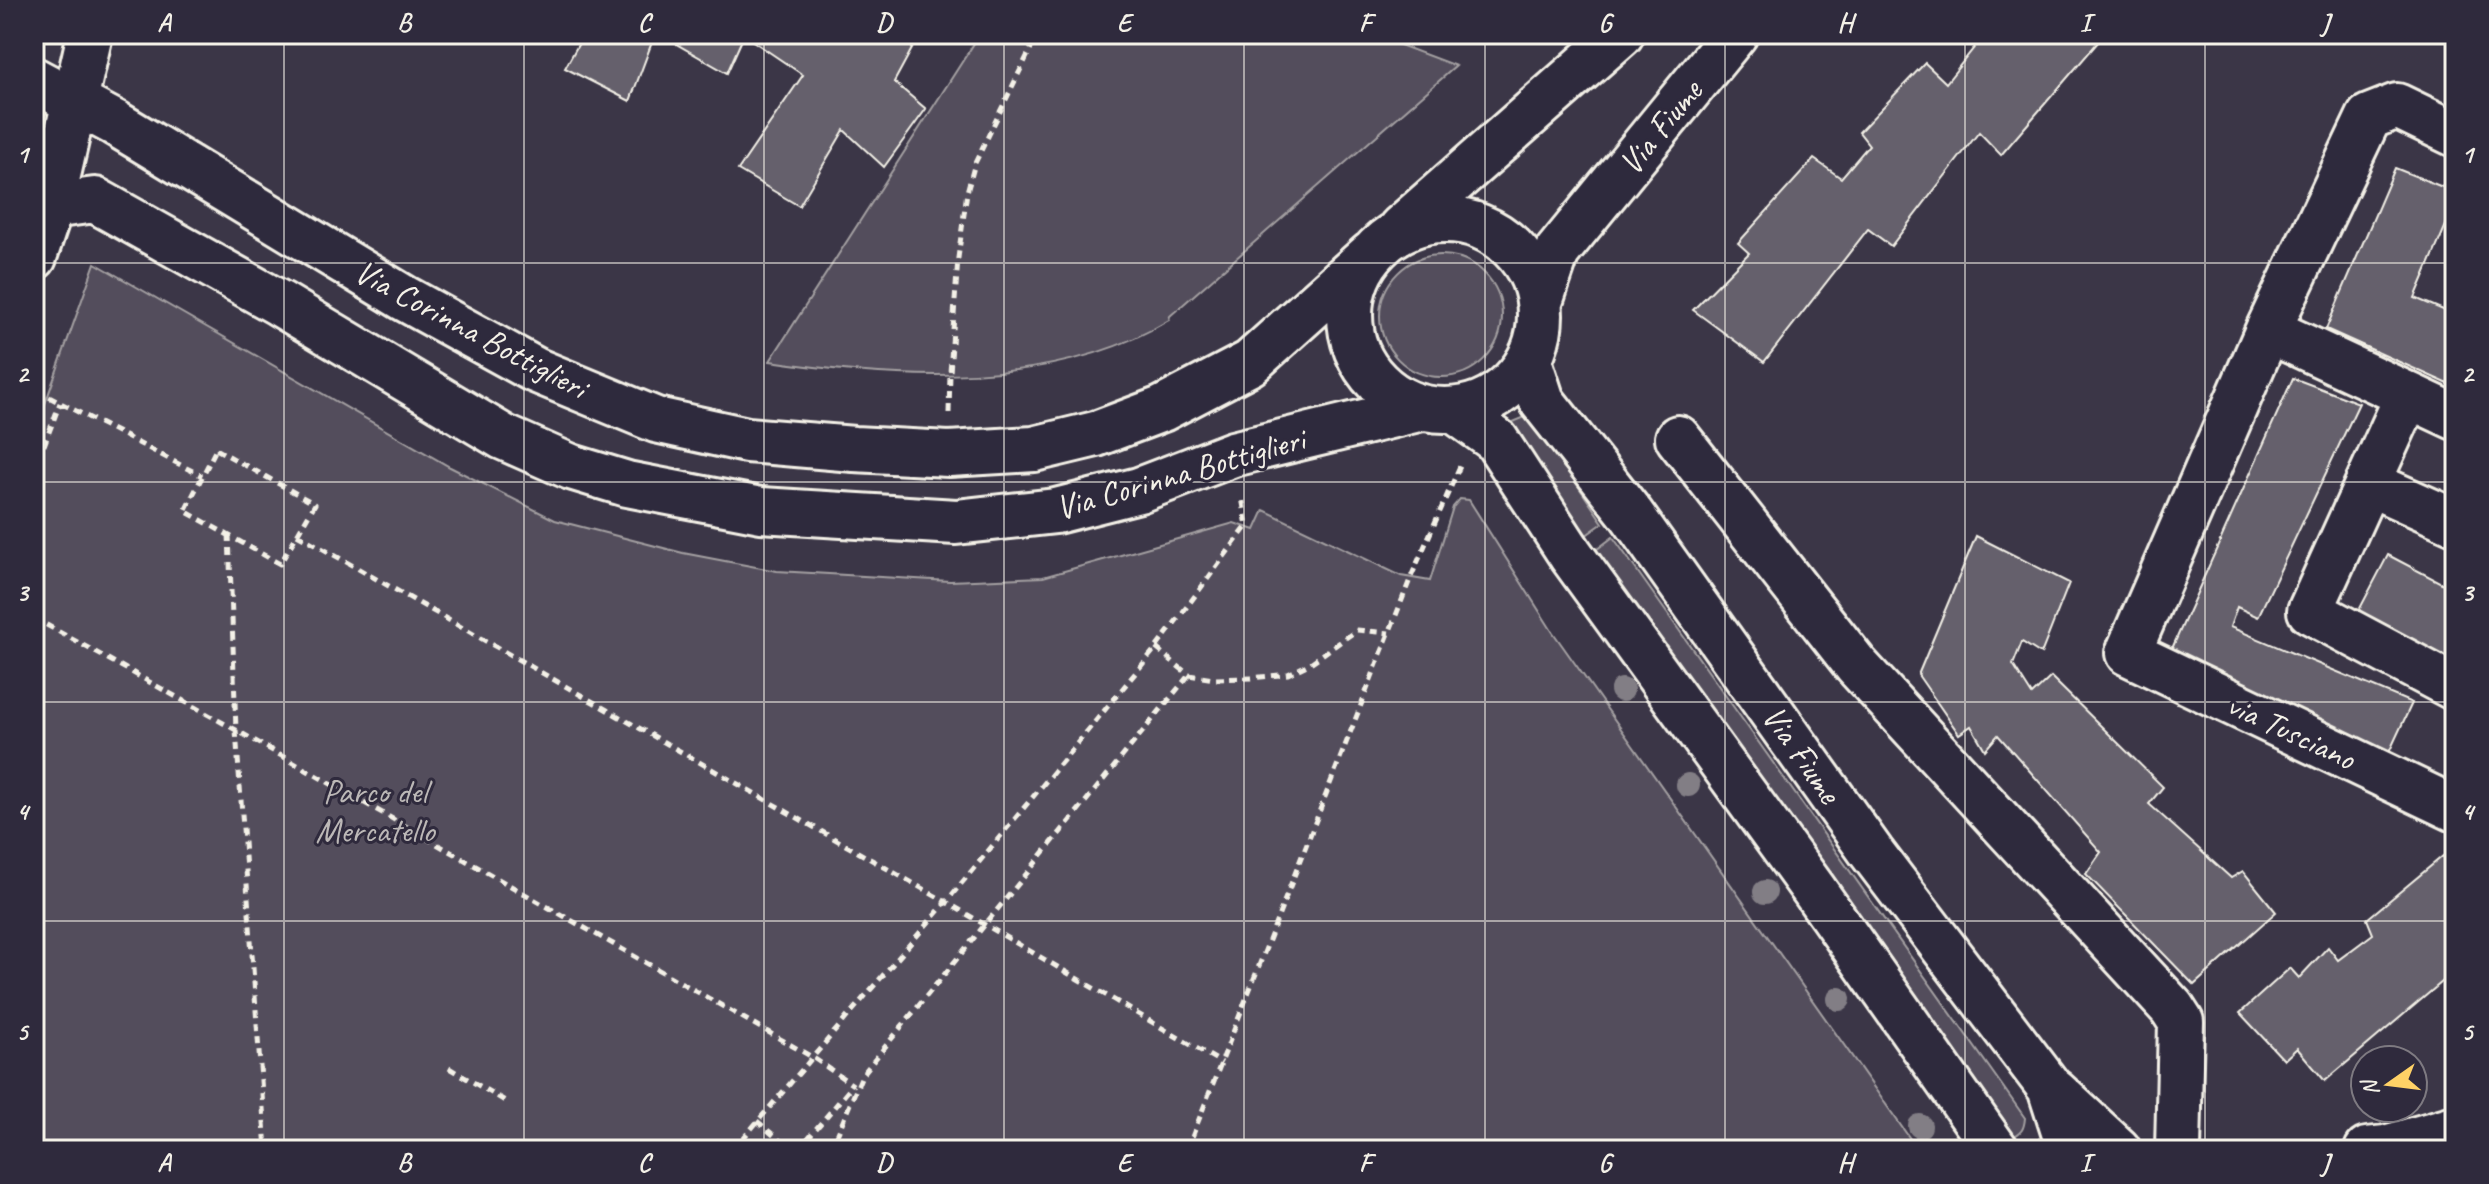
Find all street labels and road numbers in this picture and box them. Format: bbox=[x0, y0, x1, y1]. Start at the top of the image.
street label: Via Fiume bbox=[1609, 69, 1712, 183]
street label: Via Corinna Bottiglieri bbox=[348, 250, 598, 410]
street label: Via Corinna Bottiglieri bbox=[1051, 416, 1313, 529]
street label: via Tusciano bbox=[2220, 683, 2364, 780]
street label: Via Fiume bbox=[1753, 697, 1852, 813]

